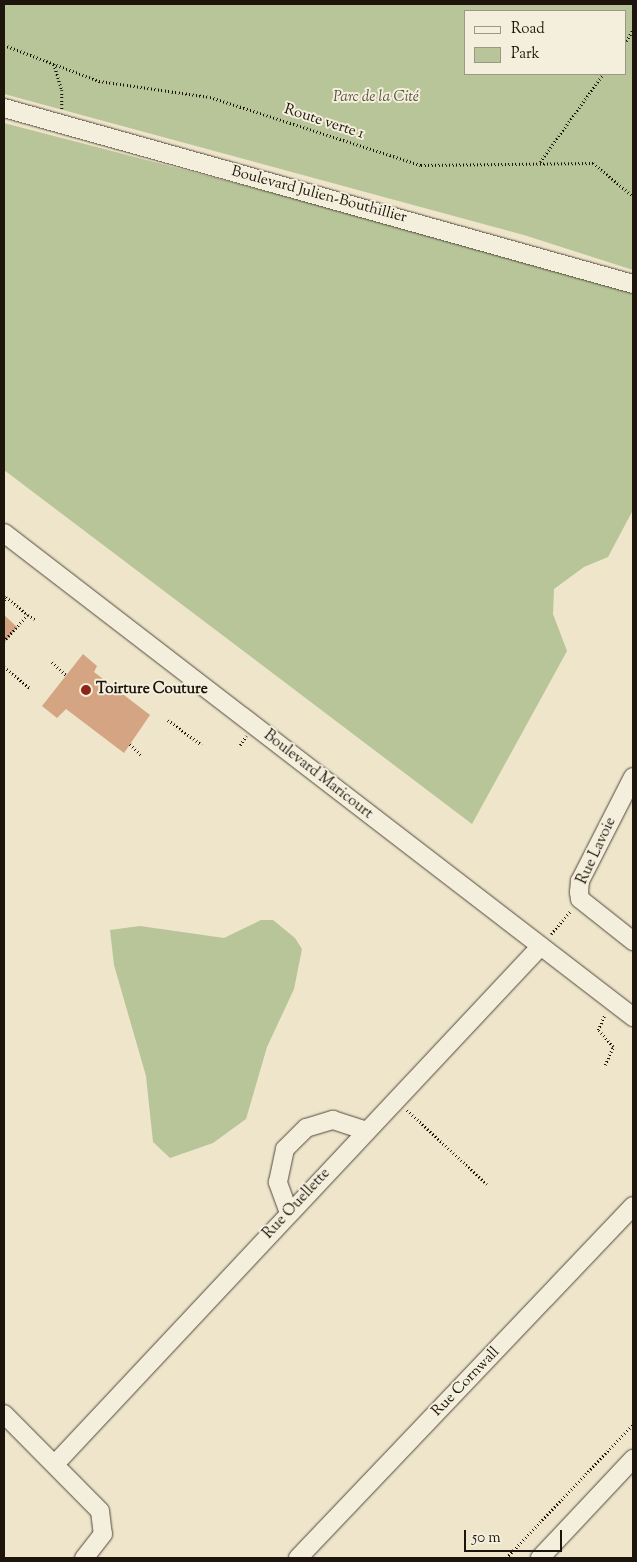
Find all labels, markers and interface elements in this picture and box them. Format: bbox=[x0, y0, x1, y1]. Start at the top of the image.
legend bbox=[464, 10, 627, 75]
text: Road bbox=[511, 19, 545, 40]
text: Park bbox=[511, 44, 540, 65]
park label: Parc de la Cité bbox=[333, 89, 419, 107]
street label: Route verte 1 bbox=[282, 101, 366, 143]
street label: Boulevard Julien-Bouthillier bbox=[229, 163, 409, 227]
place label: Toirture Couture bbox=[96, 681, 208, 699]
marker: Toirture Couture bbox=[80, 684, 92, 696]
street label: Boulevard Maricourt bbox=[260, 727, 376, 823]
street label: Rue Lavoie bbox=[574, 815, 620, 887]
street label: Rue Ouellette bbox=[260, 1165, 334, 1243]
street label: Rue Cornwall bbox=[428, 1344, 504, 1420]
scale bar bbox=[467, 1520, 564, 1552]
text: 50 m bbox=[472, 1528, 501, 1549]

